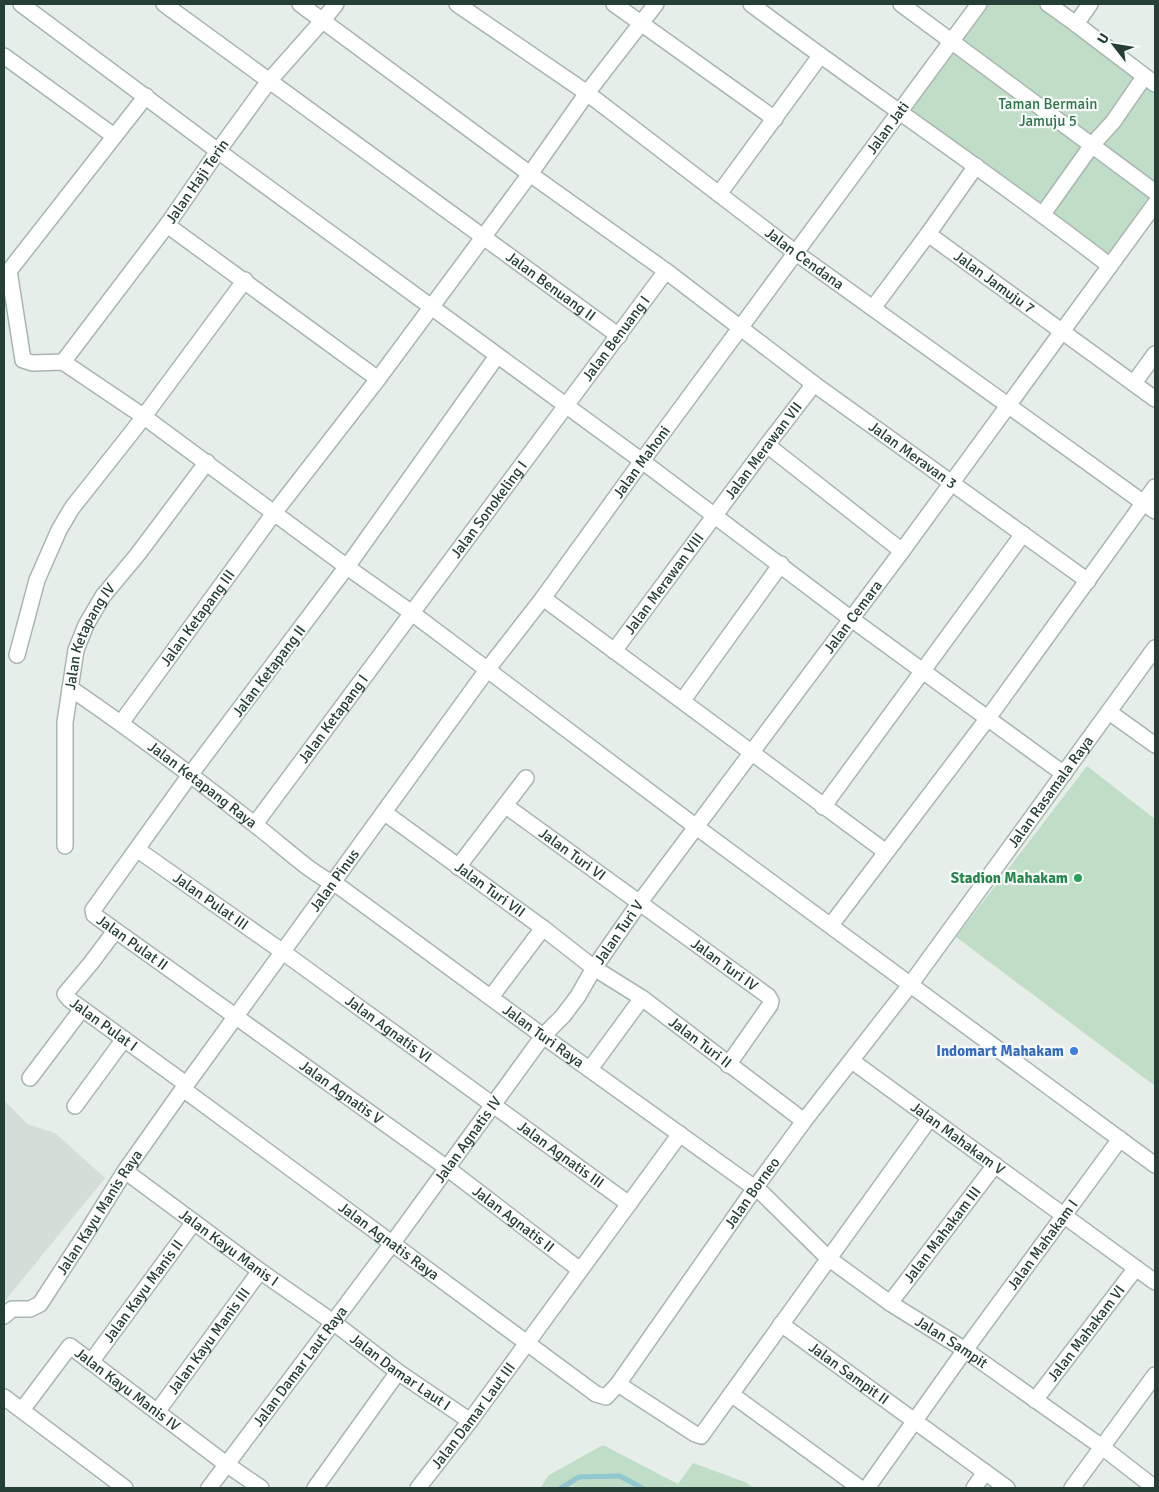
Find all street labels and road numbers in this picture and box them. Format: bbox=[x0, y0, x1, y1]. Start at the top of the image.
street label: Jalan Jati bbox=[862, 98, 913, 158]
street label: Jalan Haji Terin bbox=[162, 136, 233, 227]
street label: Jalan Cendana bbox=[762, 224, 848, 294]
street label: Jalan Jamuju 7 bbox=[950, 247, 1038, 318]
street label: Jalan Benuang II bbox=[503, 248, 599, 325]
street label: Jalan Benuang I bbox=[578, 292, 654, 385]
street label: Jalan Merawan VII bbox=[721, 398, 806, 503]
street label: Jalan Meravan 3 bbox=[865, 417, 960, 493]
street label: Jalan Mahoni bbox=[609, 422, 674, 502]
street label: Jalan Sonokeling I bbox=[447, 457, 531, 562]
street label: Jalan Merawan VIII bbox=[621, 529, 708, 638]
street label: Jalan Ketapang III bbox=[156, 566, 239, 670]
street label: Jalan Cemara bbox=[820, 577, 886, 657]
street label: Jalan Ketapang IV bbox=[61, 579, 119, 691]
street label: Jalan Ketapang II bbox=[229, 622, 309, 720]
street label: Jalan Ketapang I bbox=[294, 671, 372, 767]
street label: Jalan Rasamala Raya bbox=[1004, 732, 1097, 851]
street label: Jalan Ketapang Raya bbox=[144, 737, 261, 832]
street label: Jalan Turi VI bbox=[536, 824, 609, 884]
street label: Jalan Pinus bbox=[306, 845, 363, 915]
street label: Jalan Turi VII bbox=[451, 858, 529, 921]
street label: Jalan Pulat III bbox=[170, 869, 252, 934]
street label: Jalan Turi V bbox=[590, 897, 647, 968]
street label: Jalan Pulat II bbox=[93, 911, 171, 974]
street label: Jalan Turi IV bbox=[688, 934, 762, 995]
street label: Jalan Agnatis VI bbox=[342, 992, 435, 1066]
street label: Jalan Pulat I bbox=[67, 994, 141, 1055]
street label: Jalan Turi Raya bbox=[499, 1001, 588, 1072]
street label: Jalan Turi II bbox=[665, 1013, 735, 1072]
street label: Jalan Agnatis V bbox=[296, 1056, 387, 1128]
street label: Jalan Agnatis IV bbox=[430, 1093, 505, 1186]
street label: Jalan Mahakam V bbox=[907, 1098, 1009, 1179]
street label: Jalan Agnatis III bbox=[514, 1117, 608, 1192]
street label: Jalan Kayu Manis Raya bbox=[52, 1146, 146, 1278]
street label: Jalan Borneo bbox=[720, 1153, 784, 1232]
street label: Jalan Agnatis II bbox=[469, 1182, 558, 1256]
street label: Jalan Mahakam III bbox=[900, 1183, 985, 1286]
street label: Jalan Mahakam I bbox=[1003, 1196, 1082, 1293]
street label: Jalan Agnatis Raya bbox=[335, 1198, 443, 1284]
street label: Jalan Kayu Manis I bbox=[176, 1205, 282, 1290]
street label: Jalan Kayu Manis II bbox=[99, 1236, 187, 1346]
street label: Jalan Mahakam VI bbox=[1044, 1282, 1129, 1385]
street label: Jalan Kayu Manis III bbox=[164, 1284, 254, 1398]
street label: Jalan Damar Laut Raya bbox=[249, 1303, 351, 1430]
street label: Jalan Sampit bbox=[912, 1312, 991, 1372]
street label: Jalan Damar Laut I bbox=[347, 1330, 454, 1414]
street label: Jalan Sampit II bbox=[805, 1338, 893, 1408]
street label: Jalan Kayu Manis IV bbox=[71, 1344, 184, 1435]
street label: Jalan Damar Laut III bbox=[427, 1359, 519, 1472]

